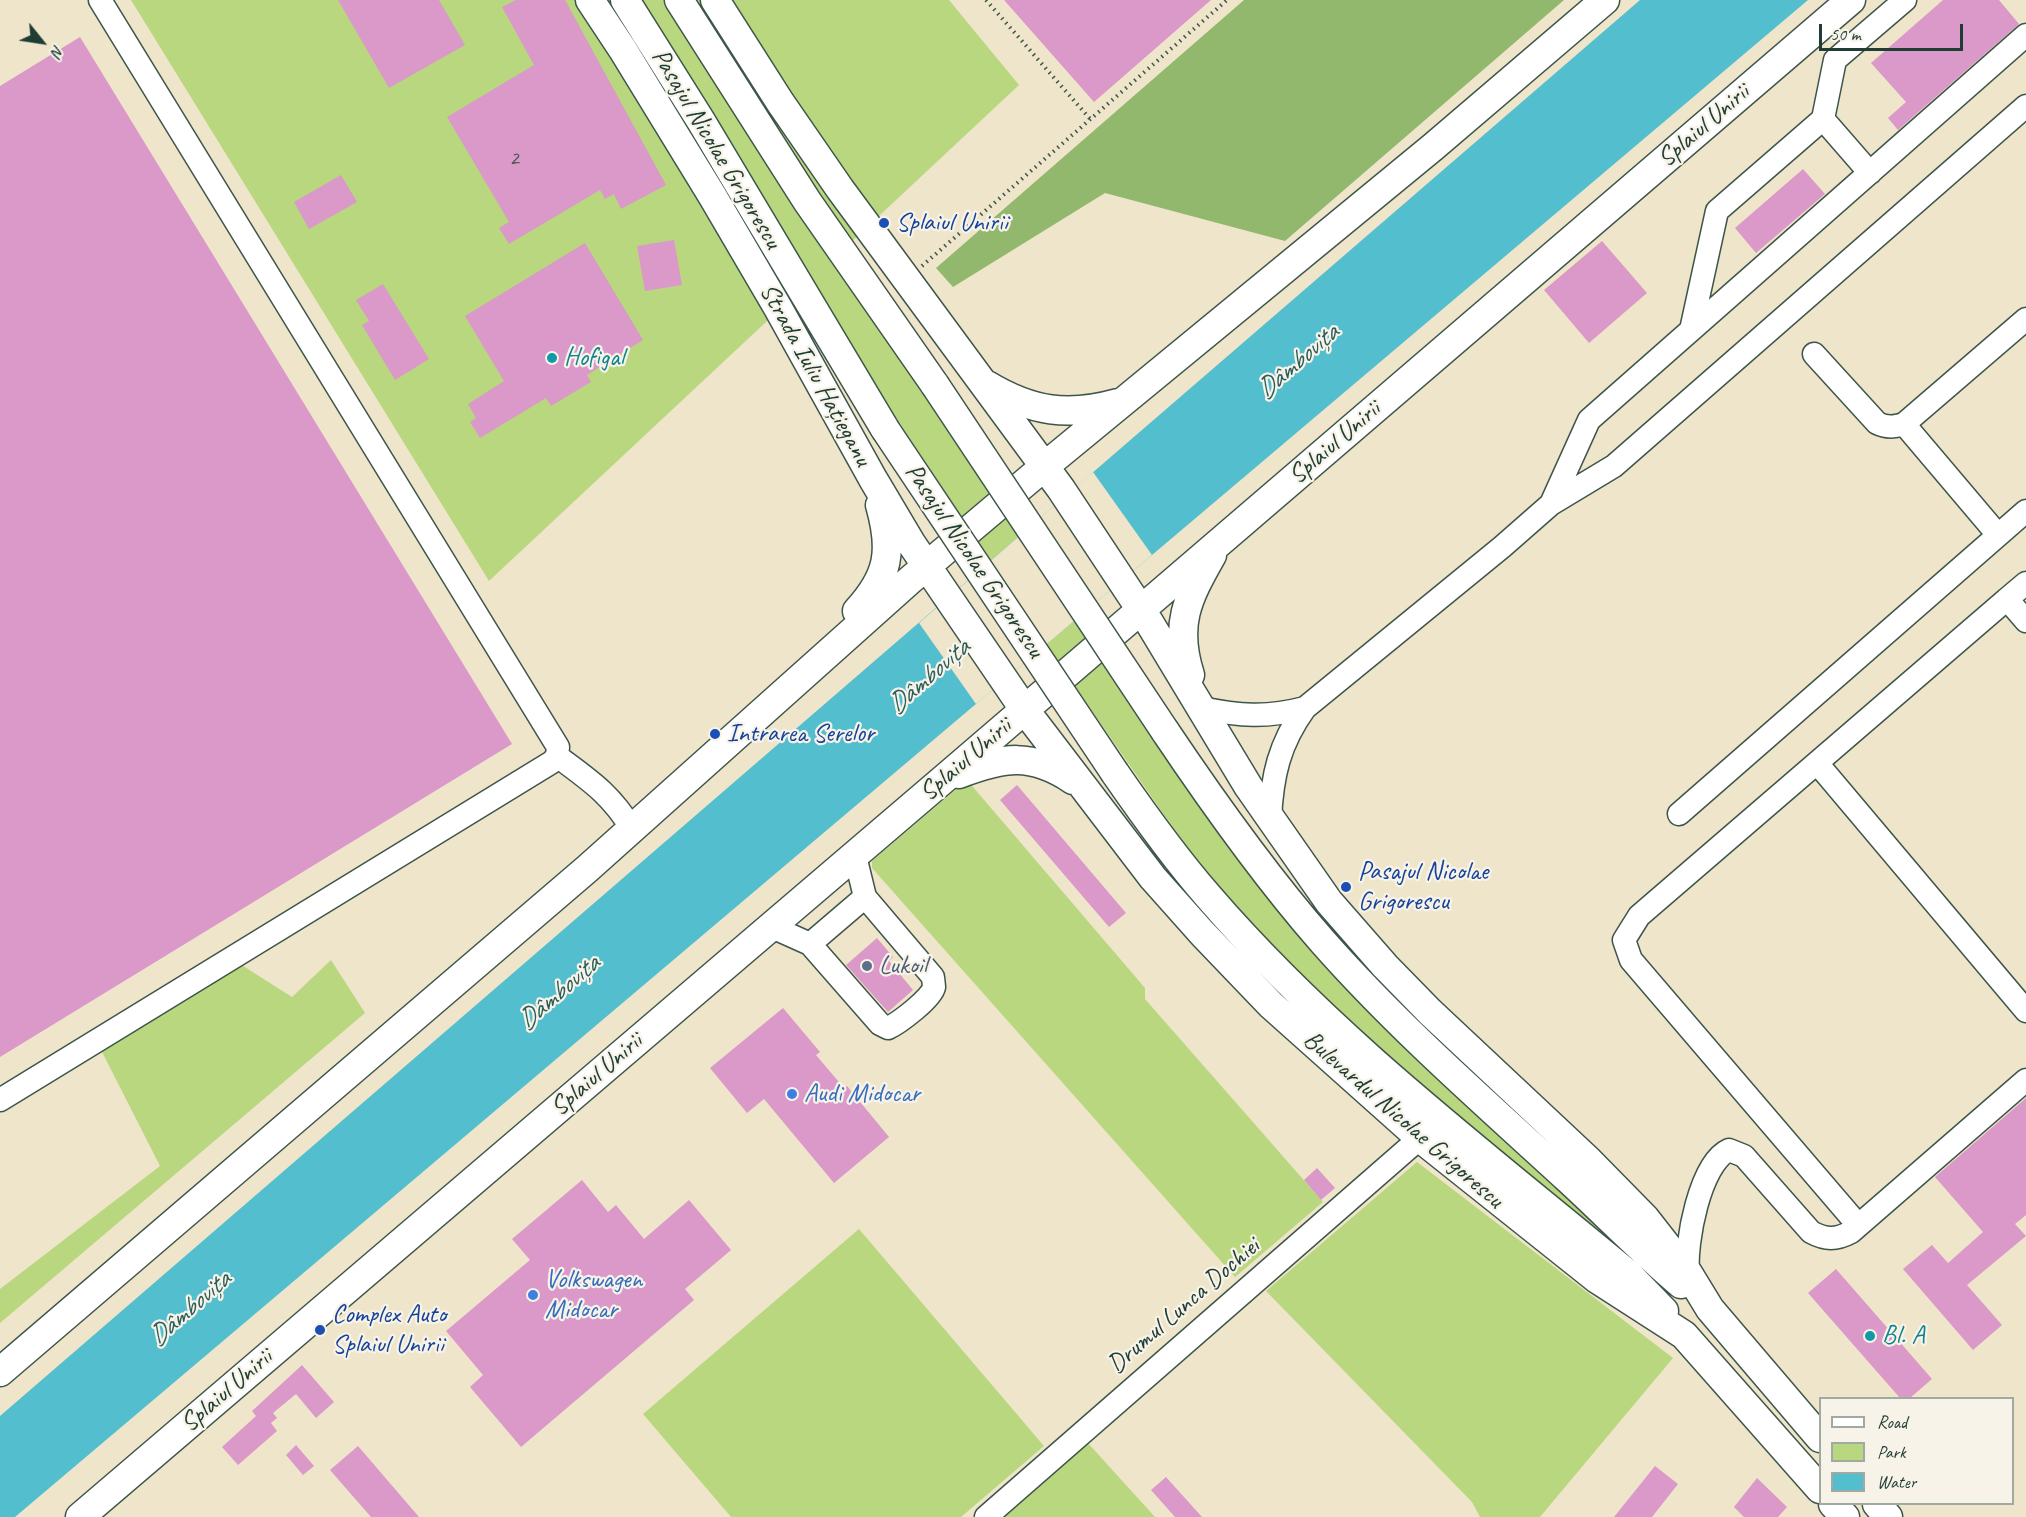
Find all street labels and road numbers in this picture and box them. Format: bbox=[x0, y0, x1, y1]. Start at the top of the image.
street label: Pasajul Nicolae Grigorescu bbox=[644, 44, 788, 254]
street label: Splaiul Unirii bbox=[1652, 78, 1756, 174]
street label: Strada Iuliu Hațieganu bbox=[752, 278, 878, 472]
street label: Splaiul Unirii bbox=[1283, 395, 1387, 491]
street label: Pasajul Nicolae Grigorescu bbox=[898, 458, 1050, 664]
street label: Splaiul Unirii bbox=[914, 712, 1018, 808]
street label: Bulevardul Nicolae Grigorescu bbox=[1296, 1025, 1510, 1215]
street label: Splaiul Unirii bbox=[545, 1027, 649, 1123]
street label: Drumul Lunca Dochiei bbox=[1102, 1231, 1266, 1381]
street label: Splaiul Unirii bbox=[175, 1343, 279, 1439]

